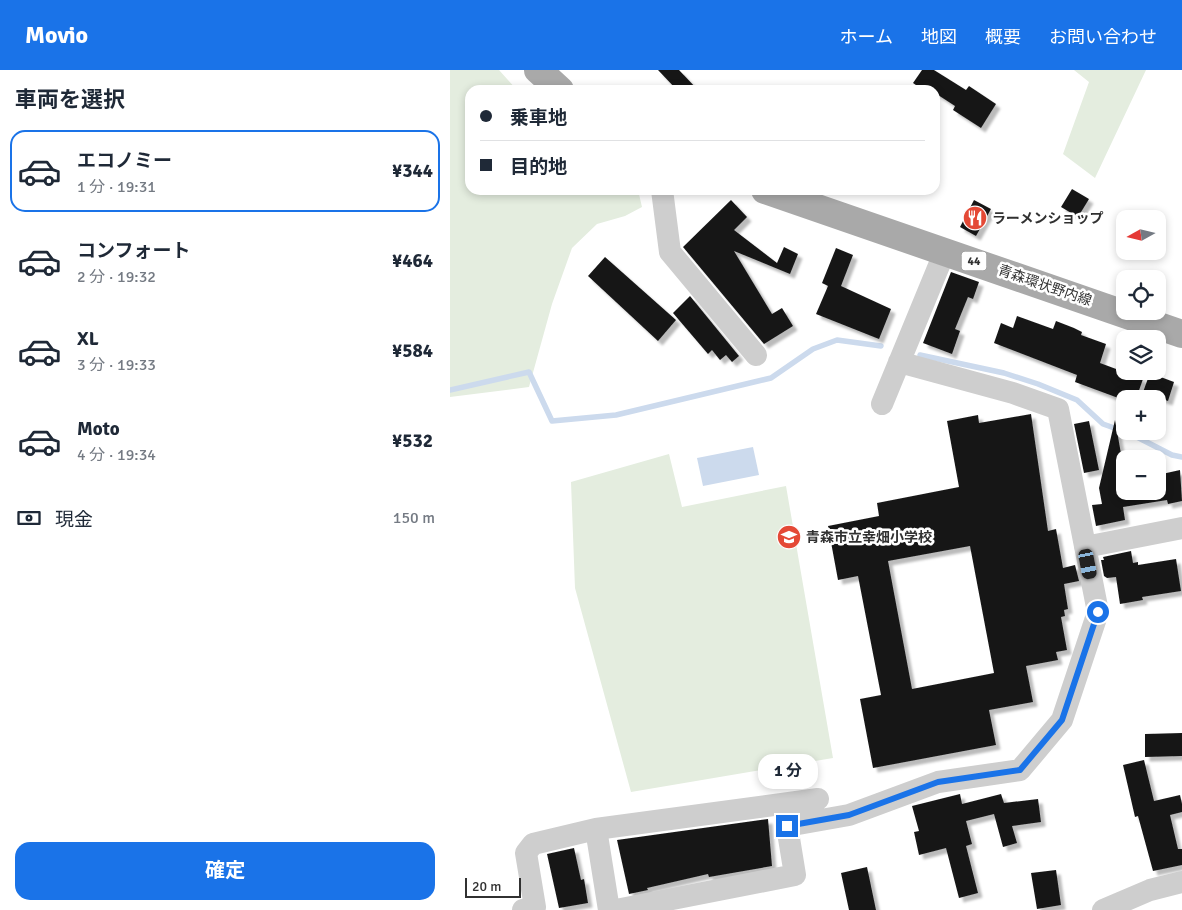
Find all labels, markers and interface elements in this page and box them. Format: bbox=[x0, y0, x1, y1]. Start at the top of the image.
text: Movio bbox=[25, 20, 88, 50]
text: ホーム bbox=[840, 26, 893, 48]
text: 地図 bbox=[921, 26, 957, 48]
text: 概要 bbox=[985, 26, 1021, 48]
text: お問い合わせ bbox=[1049, 26, 1157, 48]
text: 車両を選択 bbox=[15, 86, 125, 113]
text: 乗車地 bbox=[510, 106, 567, 130]
icon: car bbox=[17, 149, 62, 194]
text: エコノミー bbox=[77, 149, 172, 173]
text: 目的地 bbox=[510, 155, 567, 179]
text: ¥344 bbox=[392, 159, 433, 183]
text: 1 分 · 19:31 bbox=[77, 177, 156, 197]
restaurant icon: ラーメンショップ bbox=[962, 205, 988, 231]
place label: ラーメンショップ bbox=[992, 210, 1103, 227]
north arrow bbox=[1116, 210, 1166, 260]
map controls bbox=[1116, 210, 1166, 500]
icon: car bbox=[17, 239, 62, 284]
text: コンフォート bbox=[77, 239, 190, 263]
text: ¥464 bbox=[392, 249, 433, 273]
road number: 44 bbox=[962, 252, 986, 270]
street label: 青森環状野内線 bbox=[996, 261, 1094, 309]
text: 2 分 · 19:32 bbox=[77, 267, 156, 287]
button: locate bbox=[1116, 270, 1166, 320]
text: XL bbox=[77, 327, 99, 351]
icon: car bbox=[17, 329, 62, 374]
button: layers bbox=[1116, 330, 1166, 380]
text: ¥584 bbox=[392, 339, 433, 363]
text: 3 分 · 19:33 bbox=[77, 355, 156, 375]
button: + bbox=[1116, 390, 1166, 440]
text: Moto bbox=[77, 417, 120, 441]
icon: car bbox=[17, 419, 62, 464]
text: ¥532 bbox=[392, 429, 433, 453]
text: 4 分 · 19:34 bbox=[77, 445, 156, 465]
button: − bbox=[1116, 450, 1166, 500]
icon: cash bbox=[15, 504, 43, 532]
text: 現金 bbox=[55, 508, 93, 532]
text: 150 m bbox=[393, 508, 435, 528]
school or university icon: 青森市立幸畑小学校 bbox=[776, 524, 802, 550]
place label: 青森市立幸畑小学校 bbox=[806, 529, 932, 546]
car bbox=[1077, 548, 1098, 580]
route start bbox=[1087, 601, 1109, 623]
callout: 1 分 bbox=[757, 754, 817, 788]
text: 1 分 bbox=[774, 761, 802, 781]
route end bbox=[776, 815, 798, 837]
button: 確定 bbox=[15, 842, 435, 900]
scale bar bbox=[465, 875, 521, 898]
text: 20 m bbox=[472, 878, 501, 895]

